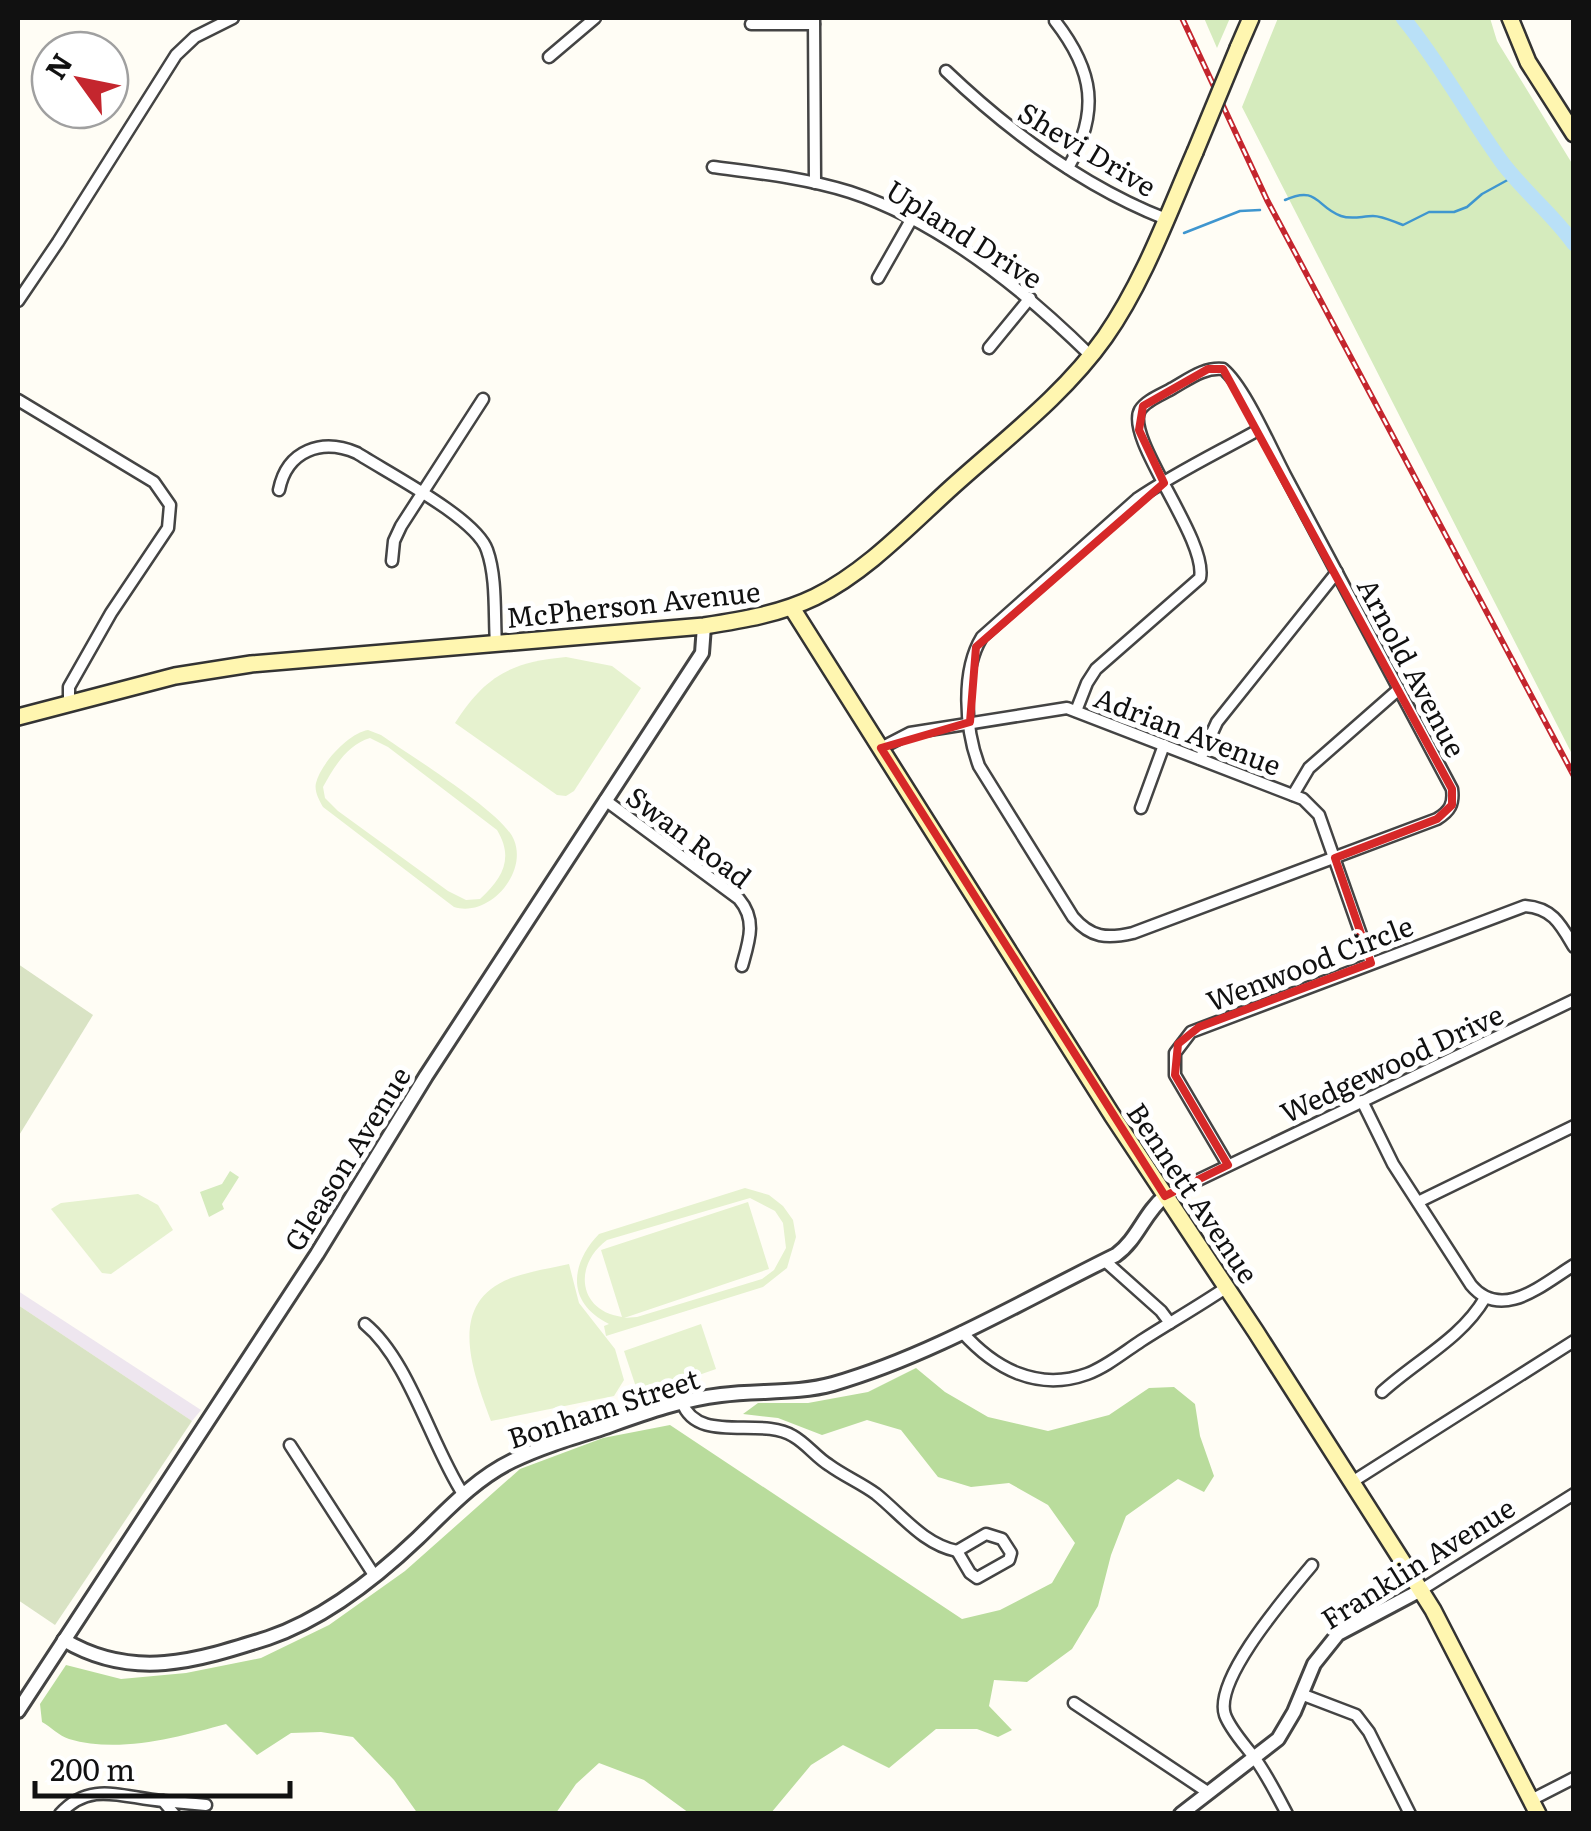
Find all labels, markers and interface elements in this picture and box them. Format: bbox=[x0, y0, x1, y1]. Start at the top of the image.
north arrow bbox=[30, 30, 130, 130]
text: N bbox=[33, 44, 81, 87]
street label: Shevi Drive bbox=[1011, 90, 1165, 206]
street label: Upland Drive bbox=[878, 168, 1052, 298]
street label: McPherson Avenue bbox=[504, 569, 762, 637]
street label: Arnold Avenue bbox=[1348, 570, 1478, 764]
street label: Adrian Avenue bbox=[1088, 675, 1288, 785]
street label: Swan Road bbox=[619, 775, 761, 897]
street label: Wenwood Circle bbox=[1200, 903, 1418, 1021]
street label: Wedgewood Drive bbox=[1273, 992, 1509, 1132]
street label: Gleason Avenue bbox=[272, 1058, 420, 1258]
street label: Bennett Avenue bbox=[1118, 1093, 1270, 1291]
street label: Bonham Street bbox=[502, 1356, 705, 1458]
street label: Franklin Avenue bbox=[1312, 1486, 1522, 1638]
scale bar bbox=[35, 1736, 290, 1798]
text: 200 m bbox=[50, 1746, 135, 1790]

